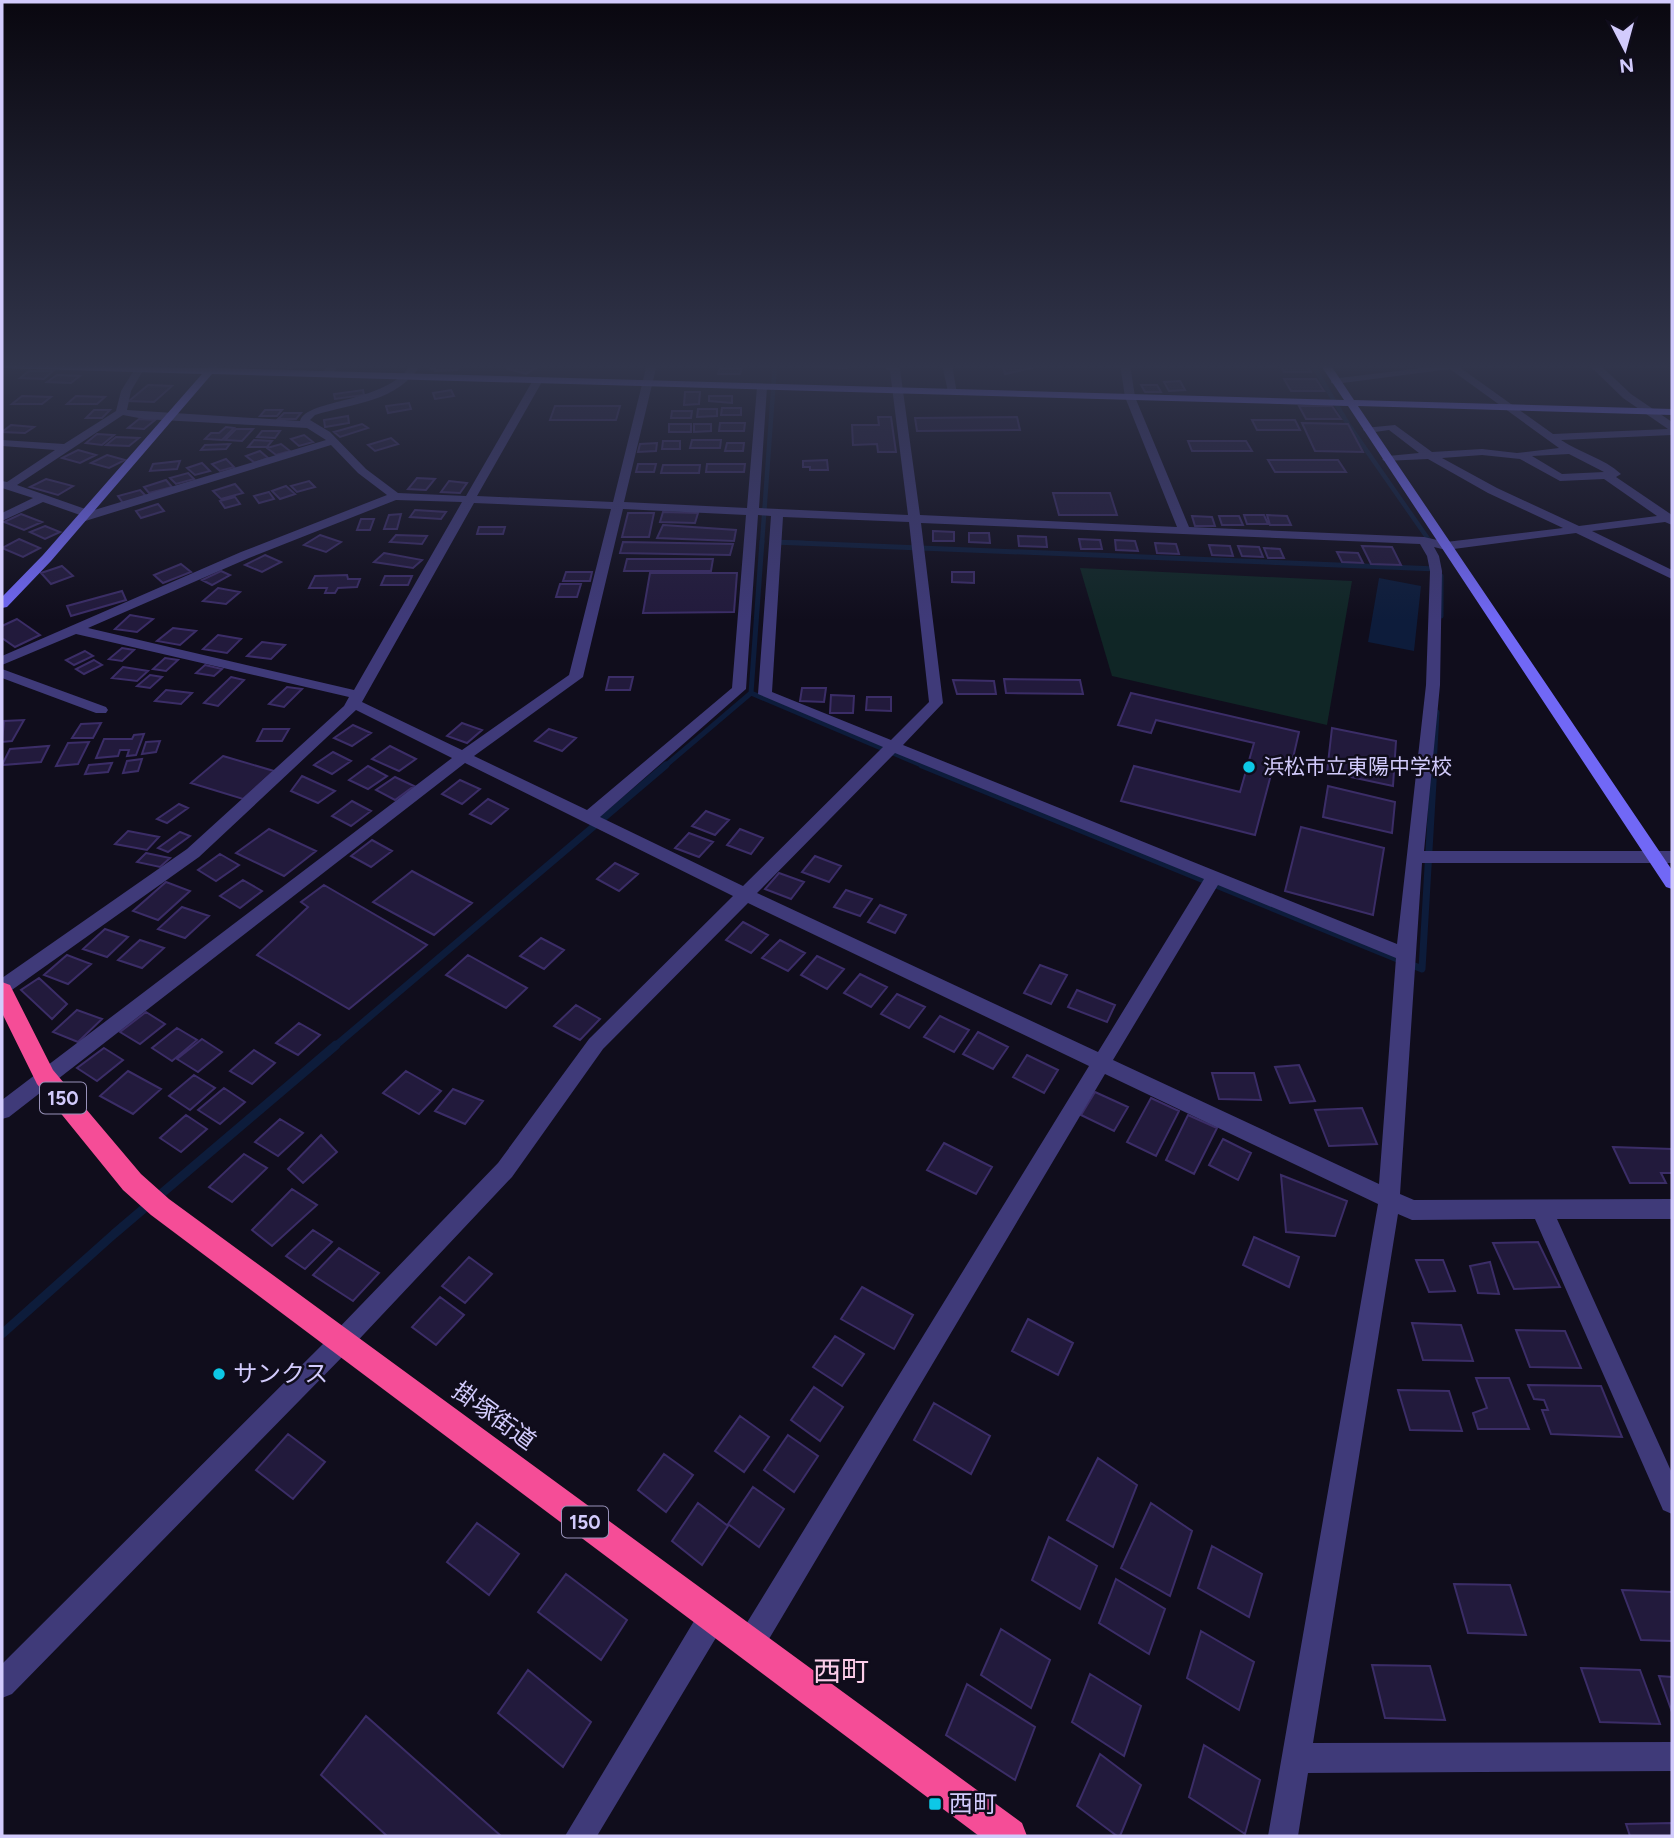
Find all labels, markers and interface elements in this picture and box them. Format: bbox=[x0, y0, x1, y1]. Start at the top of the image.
north arrow bbox=[1590, 14, 1660, 84]
text: N bbox=[1618, 53, 1635, 78]
place label: 浜松市立東陽中学校 bbox=[1263, 754, 1452, 779]
marker: 浜松市立東陽中学校 bbox=[1241, 759, 1257, 775]
road number: 150 bbox=[40, 1082, 86, 1114]
place label: サンクス bbox=[233, 1359, 328, 1388]
marker: サンクス bbox=[211, 1366, 227, 1382]
street label: 掛塚街道 bbox=[447, 1376, 542, 1456]
road number: 150 bbox=[562, 1506, 608, 1538]
district label: 西町 bbox=[813, 1654, 869, 1688]
place label: 西町 bbox=[949, 1789, 997, 1818]
marker: 西町 bbox=[927, 1796, 943, 1812]

